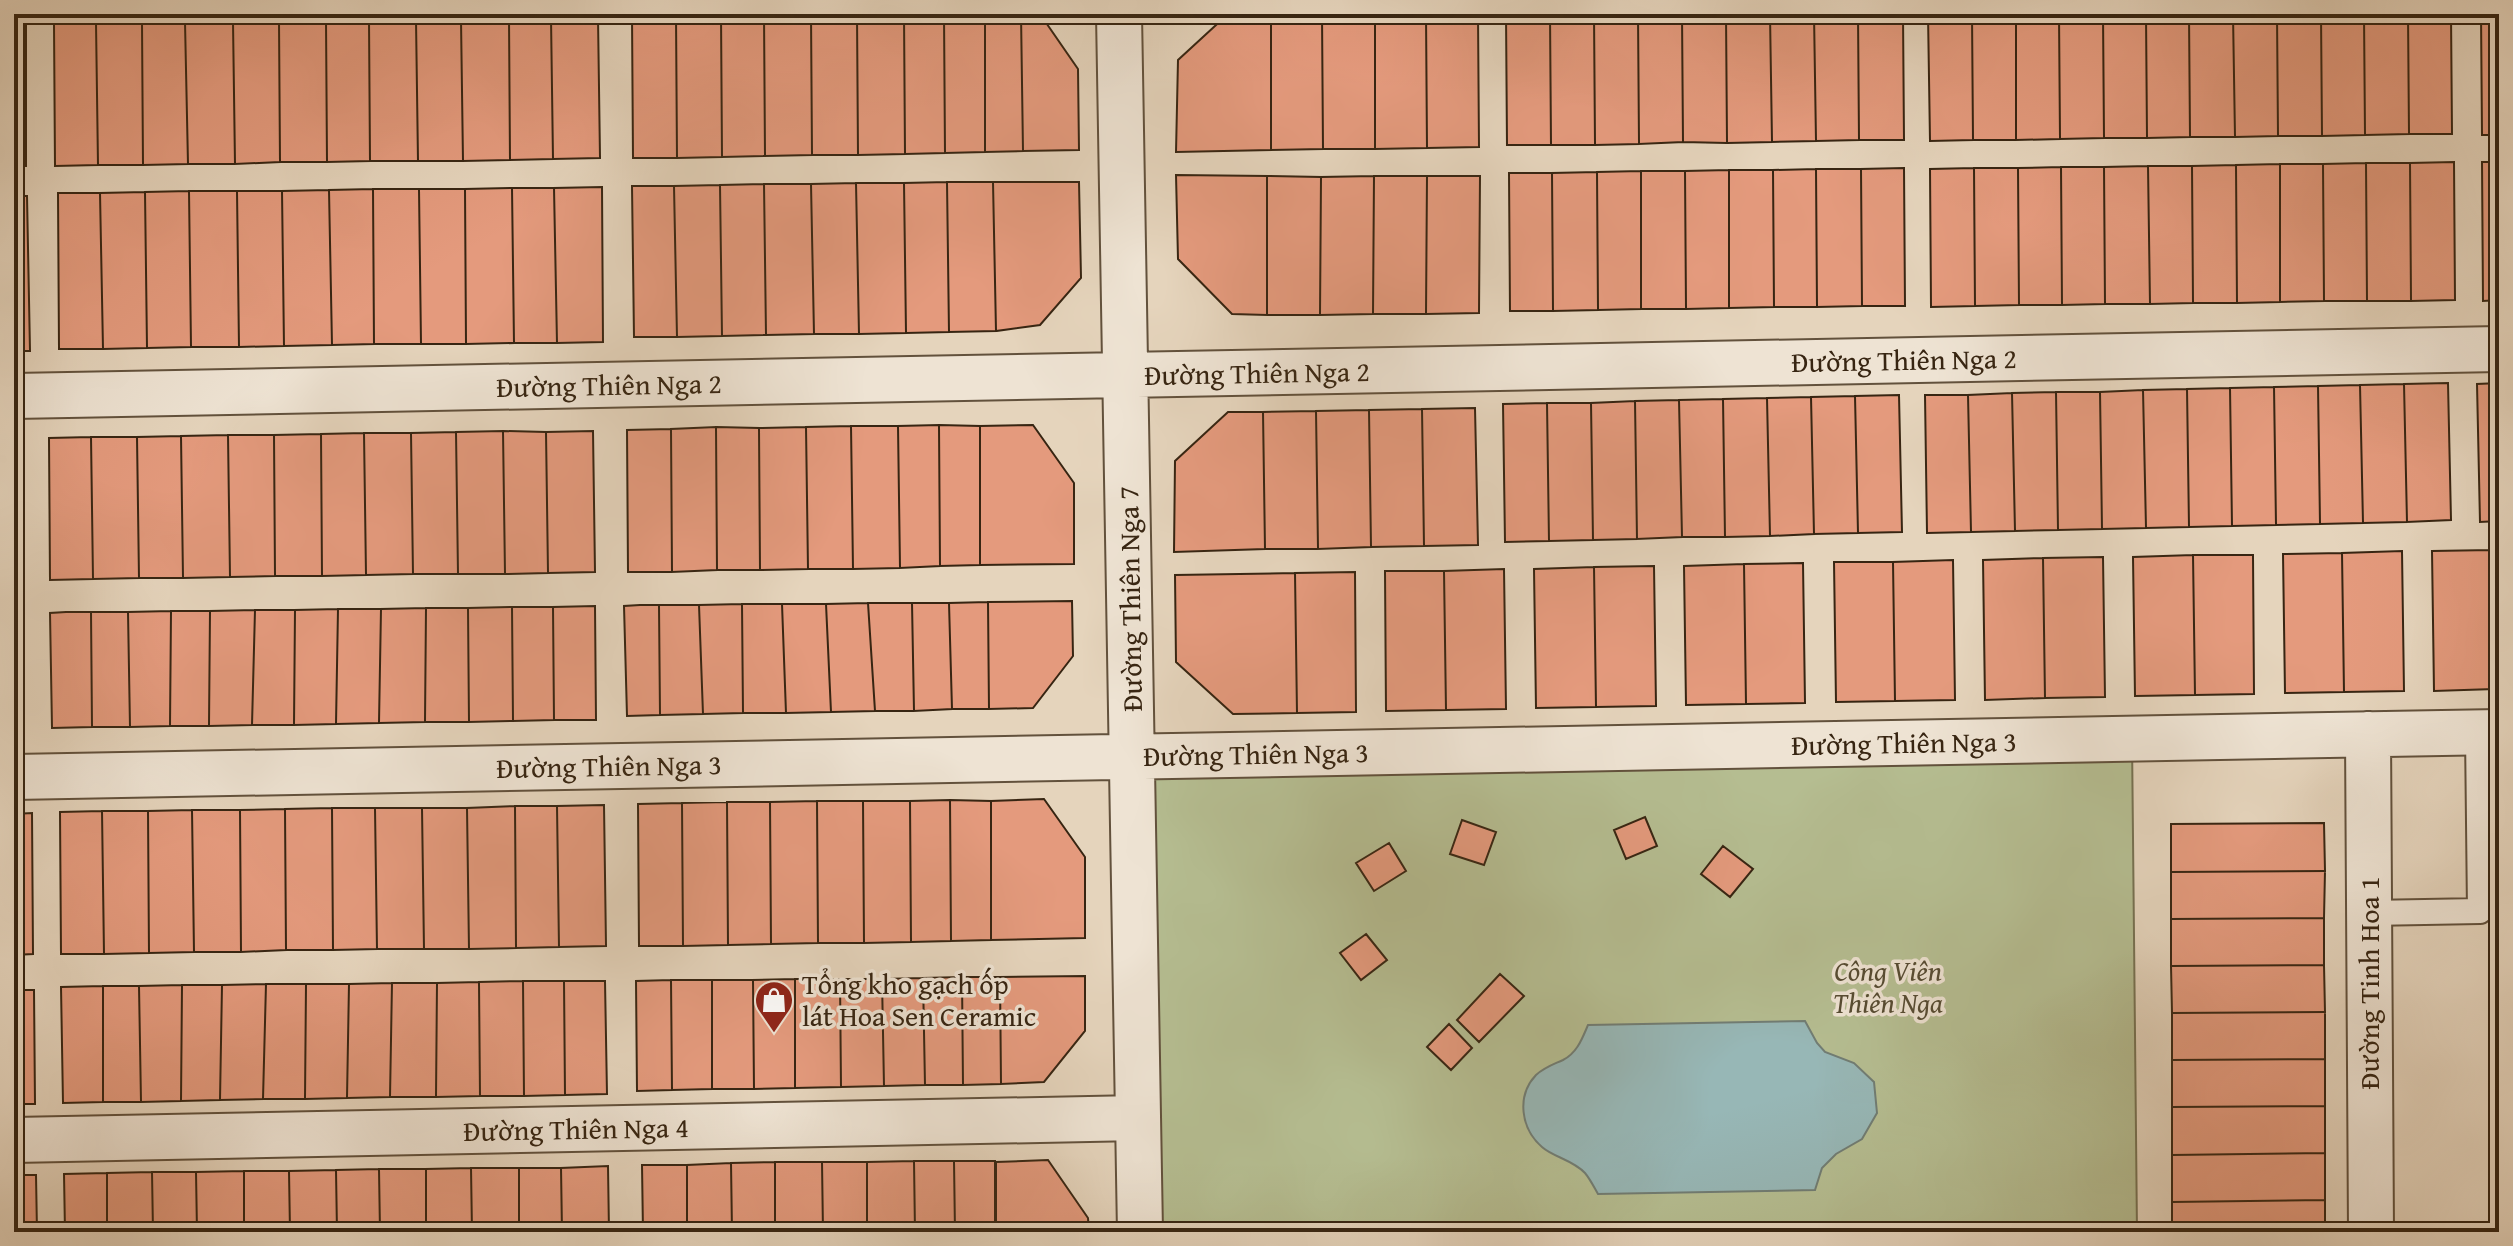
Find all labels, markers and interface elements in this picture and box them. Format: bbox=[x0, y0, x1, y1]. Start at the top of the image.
street label: Đường Thiên Nga 2 bbox=[1791, 337, 2017, 382]
street label: Đường Thiên Nga 2 bbox=[1144, 350, 1370, 395]
street label: Đường Thiên Nga 2 bbox=[496, 362, 722, 407]
street label: Đường Thiên Nga 7 bbox=[1107, 486, 1152, 712]
street label: Đường Thiên Nga 3 bbox=[1791, 720, 2017, 765]
street label: Đường Thiên Nga 3 bbox=[1143, 731, 1369, 776]
street label: Đường Thiên Nga 3 bbox=[496, 743, 722, 788]
street label: Đường Tinh Hoa 1 bbox=[2348, 876, 2389, 1090]
park label: Công Viên Thiên Nga bbox=[1833, 950, 1943, 1023]
place label: Tổng kho gạch ốp lát Hoa Sen Ceramic bbox=[802, 963, 1036, 1036]
shop icon: Tổng kho gạch ốp lát Hoa Sen Ceramic bbox=[753, 979, 795, 1034]
street label: Đường Thiên Nga 4 bbox=[463, 1106, 689, 1151]

